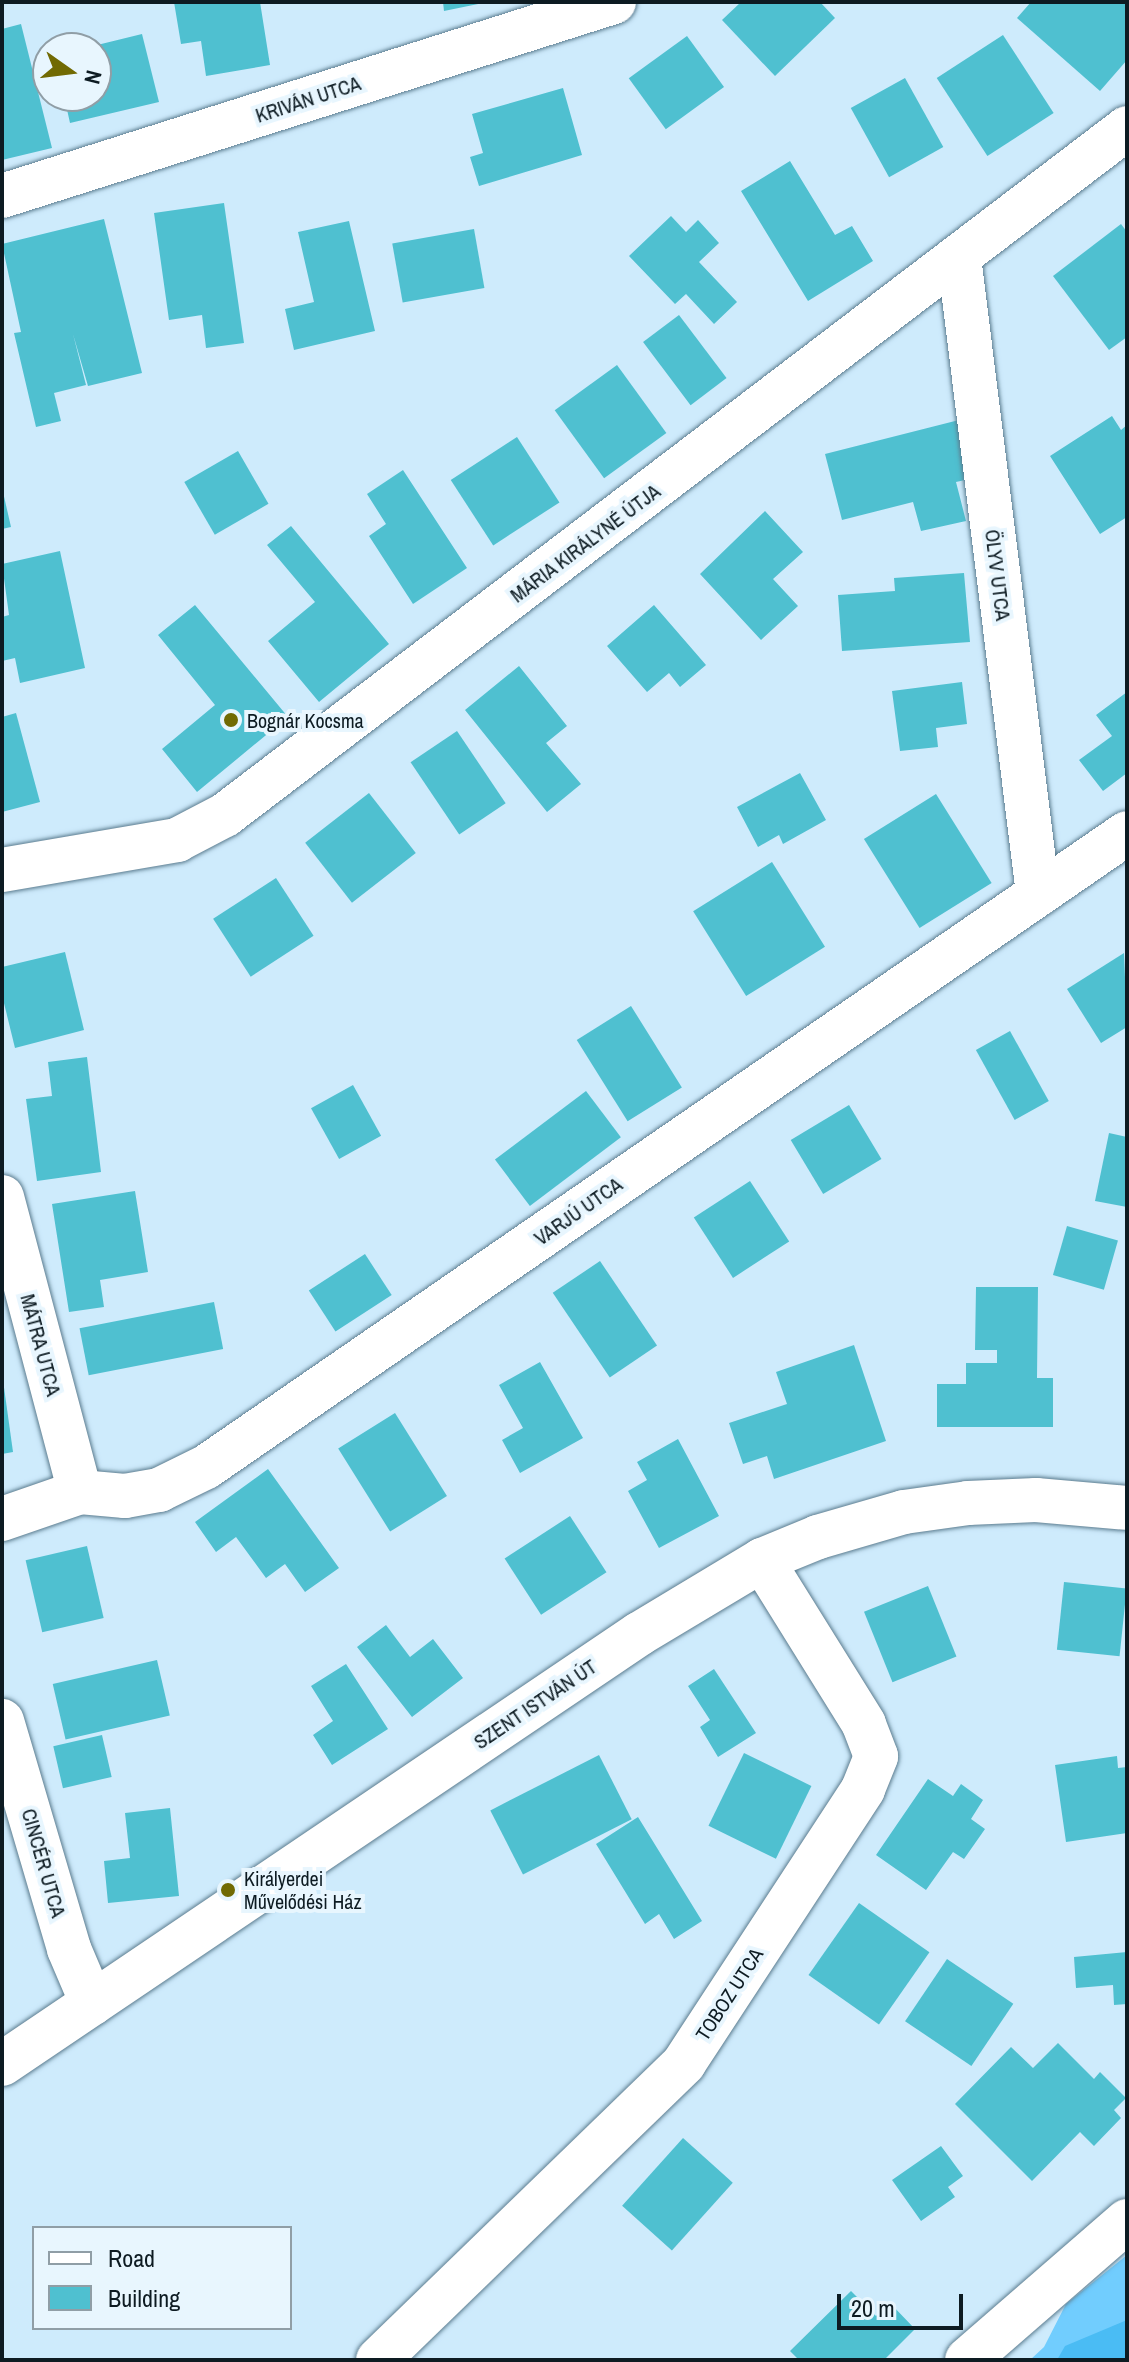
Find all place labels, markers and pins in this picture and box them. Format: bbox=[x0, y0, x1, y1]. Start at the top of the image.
place label: Bognár Kocsma bbox=[247, 708, 364, 732]
marker: Bognár Kocsma bbox=[222, 711, 240, 729]
place label: Királyerdei Művelődési Ház bbox=[244, 1866, 362, 1913]
marker: Királyerdei Művelődési Ház bbox=[219, 1881, 237, 1899]

